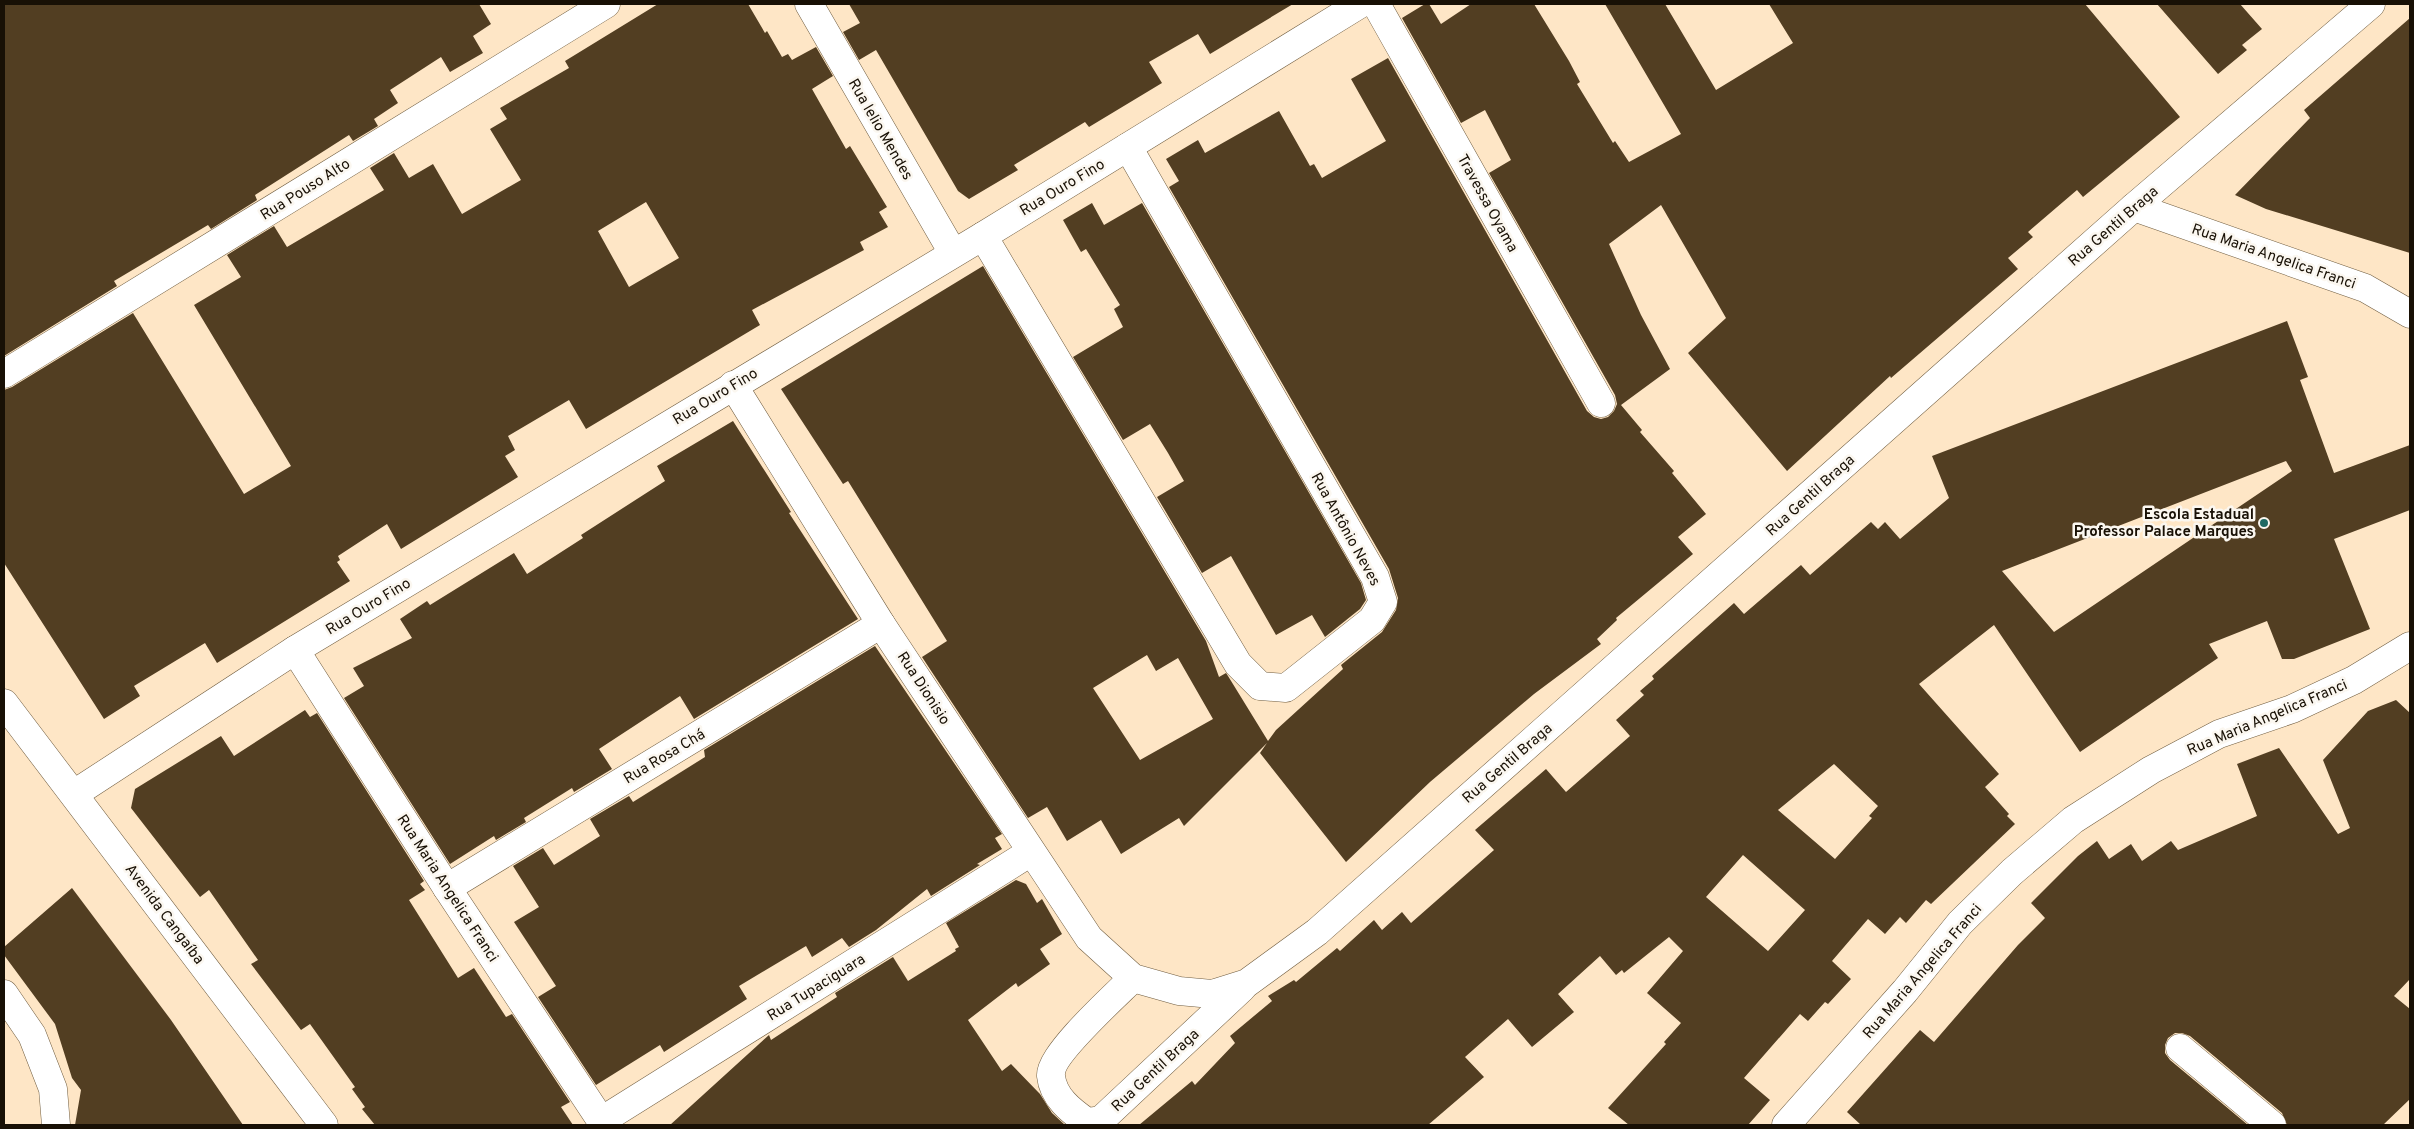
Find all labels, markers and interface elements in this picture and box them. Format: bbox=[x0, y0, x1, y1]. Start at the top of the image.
street label: Rua lelio Mendes bbox=[843, 76, 916, 184]
street label: Travessa Oyama bbox=[1452, 152, 1521, 256]
street label: Rua Pouso Alto bbox=[257, 155, 354, 225]
street label: Rua Ouro Fino bbox=[1017, 155, 1109, 221]
street label: Rua Gentil Braga bbox=[2065, 183, 2163, 271]
street label: Rua Maria Angelica Franci bbox=[2189, 220, 2358, 294]
street label: Rua Ouro Fino bbox=[670, 364, 762, 430]
street label: Rua Gentil Braga bbox=[1763, 451, 1859, 541]
street label: Rua Antônio Neves bbox=[1306, 470, 1384, 590]
place label: Escola Estadual Professor Palace Marques bbox=[2074, 506, 2254, 542]
marker: Escola Estadual Professor Palace Marques bbox=[2258, 517, 2270, 529]
street label: Rua Ouro Fino bbox=[323, 574, 415, 640]
street label: Rua Dionisio bbox=[892, 649, 953, 729]
street label: Rua Maria Angelica Franci bbox=[2184, 676, 2351, 761]
street label: Rua Gentil Braga bbox=[1459, 720, 1557, 808]
street label: Rua Rosa Chá bbox=[621, 725, 709, 789]
street label: Rua Maria Angelica Franci bbox=[392, 811, 502, 966]
street label: Avenida Cangaíba bbox=[120, 861, 208, 969]
street label: Rua Maria Angelica Franci bbox=[1859, 901, 1987, 1043]
street label: Rua Tupaciguara bbox=[764, 950, 870, 1026]
street label: Rua Gentil Braga bbox=[1108, 1026, 1204, 1117]

